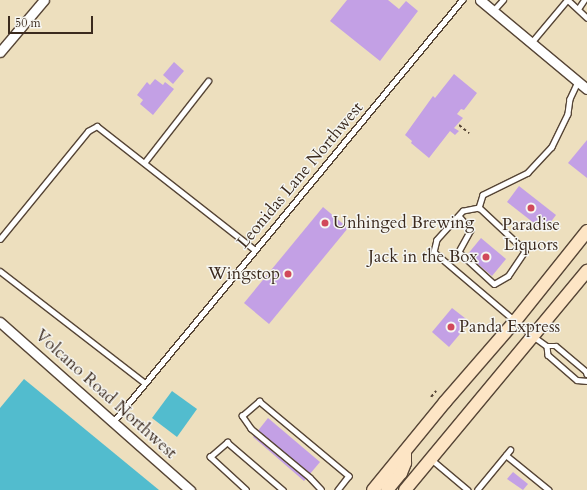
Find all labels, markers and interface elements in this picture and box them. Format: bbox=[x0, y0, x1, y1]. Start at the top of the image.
scale bar bbox=[10, 8, 95, 34]
text: 50 m bbox=[15, 15, 41, 31]
street label: Leonidas Lane Northwest bbox=[233, 98, 367, 252]
marker: Paradise Liquors bbox=[526, 203, 536, 213]
place label: Unhinged Brewing bbox=[333, 213, 474, 233]
place label: Paradise Liquors bbox=[502, 215, 560, 255]
marker: Unhinged Brewing bbox=[320, 218, 330, 228]
place label: Jack in the Box bbox=[368, 247, 478, 267]
marker: Jack in the Box bbox=[481, 252, 491, 262]
place label: Wingstop bbox=[208, 264, 280, 284]
marker: Wingstop bbox=[283, 269, 293, 279]
place label: Panda Express bbox=[459, 317, 560, 337]
marker: Panda Express bbox=[446, 322, 456, 332]
street label: Volcano Road Northwest bbox=[31, 325, 181, 463]

